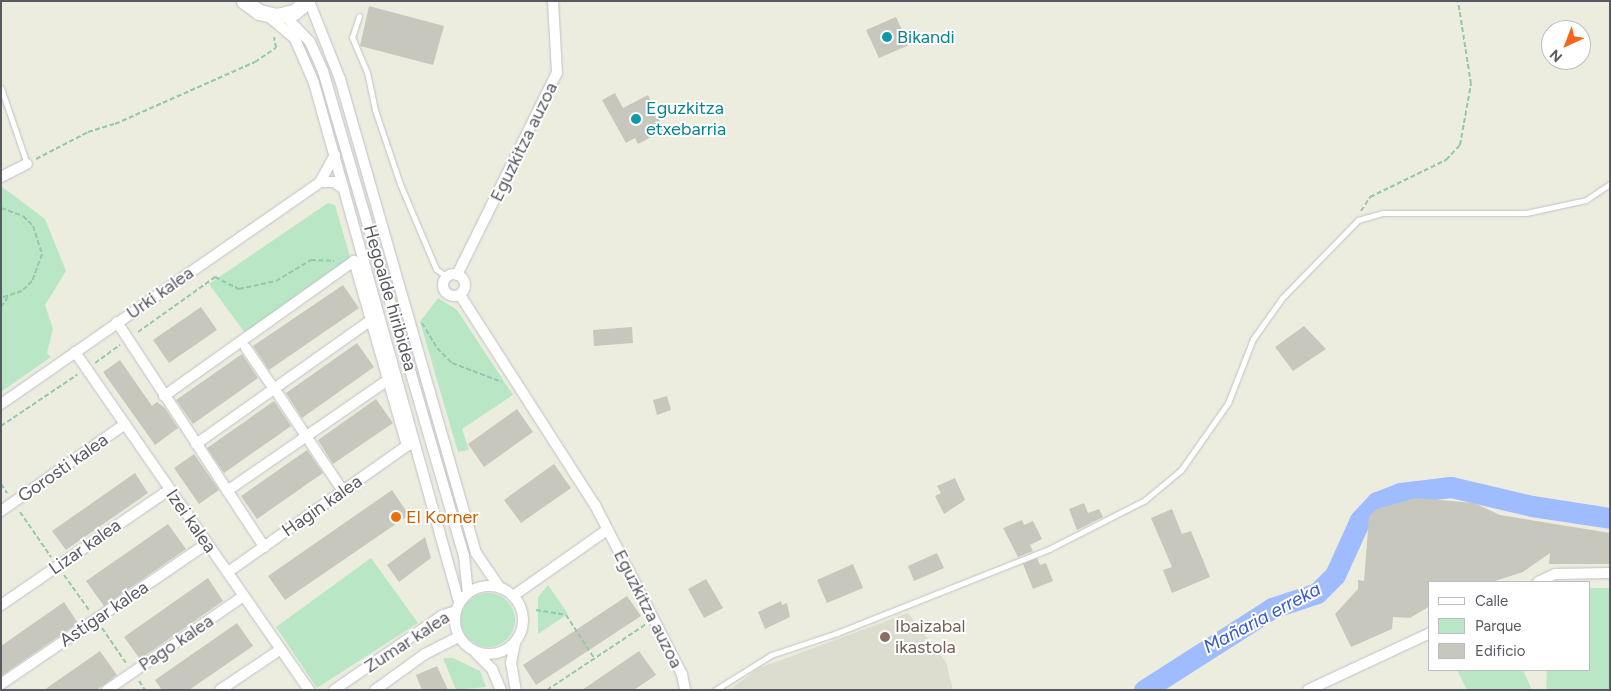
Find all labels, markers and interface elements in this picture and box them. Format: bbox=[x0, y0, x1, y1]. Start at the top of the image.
north arrow bbox=[1541, 20, 1591, 70]
place label: Bikandi bbox=[897, 26, 955, 48]
marker: Bikandi bbox=[881, 31, 893, 43]
text: N bbox=[1546, 46, 1566, 66]
street label: Eguzkitza auzoa bbox=[486, 79, 562, 205]
place label: Eguzkitza etxebarria bbox=[646, 98, 726, 140]
marker: Eguzkitza etxebarria bbox=[630, 113, 642, 125]
street label: Hegoalde hiribidea bbox=[359, 222, 421, 374]
street label: Urki kalea bbox=[122, 262, 198, 324]
street label: Gorosti kalea bbox=[14, 429, 112, 507]
street label: Hagin kalea bbox=[278, 471, 366, 541]
street label: Izei kalea bbox=[161, 485, 221, 557]
place label: El Korner bbox=[406, 506, 478, 528]
marker: El Korner bbox=[390, 511, 402, 523]
street label: Lizar kalea bbox=[45, 514, 125, 580]
street label: Eguzkitza auzoa bbox=[609, 546, 687, 672]
street label: Astigar kalea bbox=[55, 576, 153, 652]
water label: Mañaria erreka bbox=[1199, 578, 1325, 658]
legend bbox=[1428, 581, 1591, 671]
text: Calle bbox=[1475, 592, 1508, 610]
street label: Zumar kalea bbox=[360, 606, 454, 678]
street label: Pago kalea bbox=[134, 610, 218, 676]
place label: Ibaizabal ikastola bbox=[895, 616, 965, 659]
text: Parque bbox=[1475, 617, 1522, 635]
marker: Ibaizabal ikastola bbox=[879, 631, 891, 643]
text: Edificio bbox=[1475, 642, 1525, 660]

